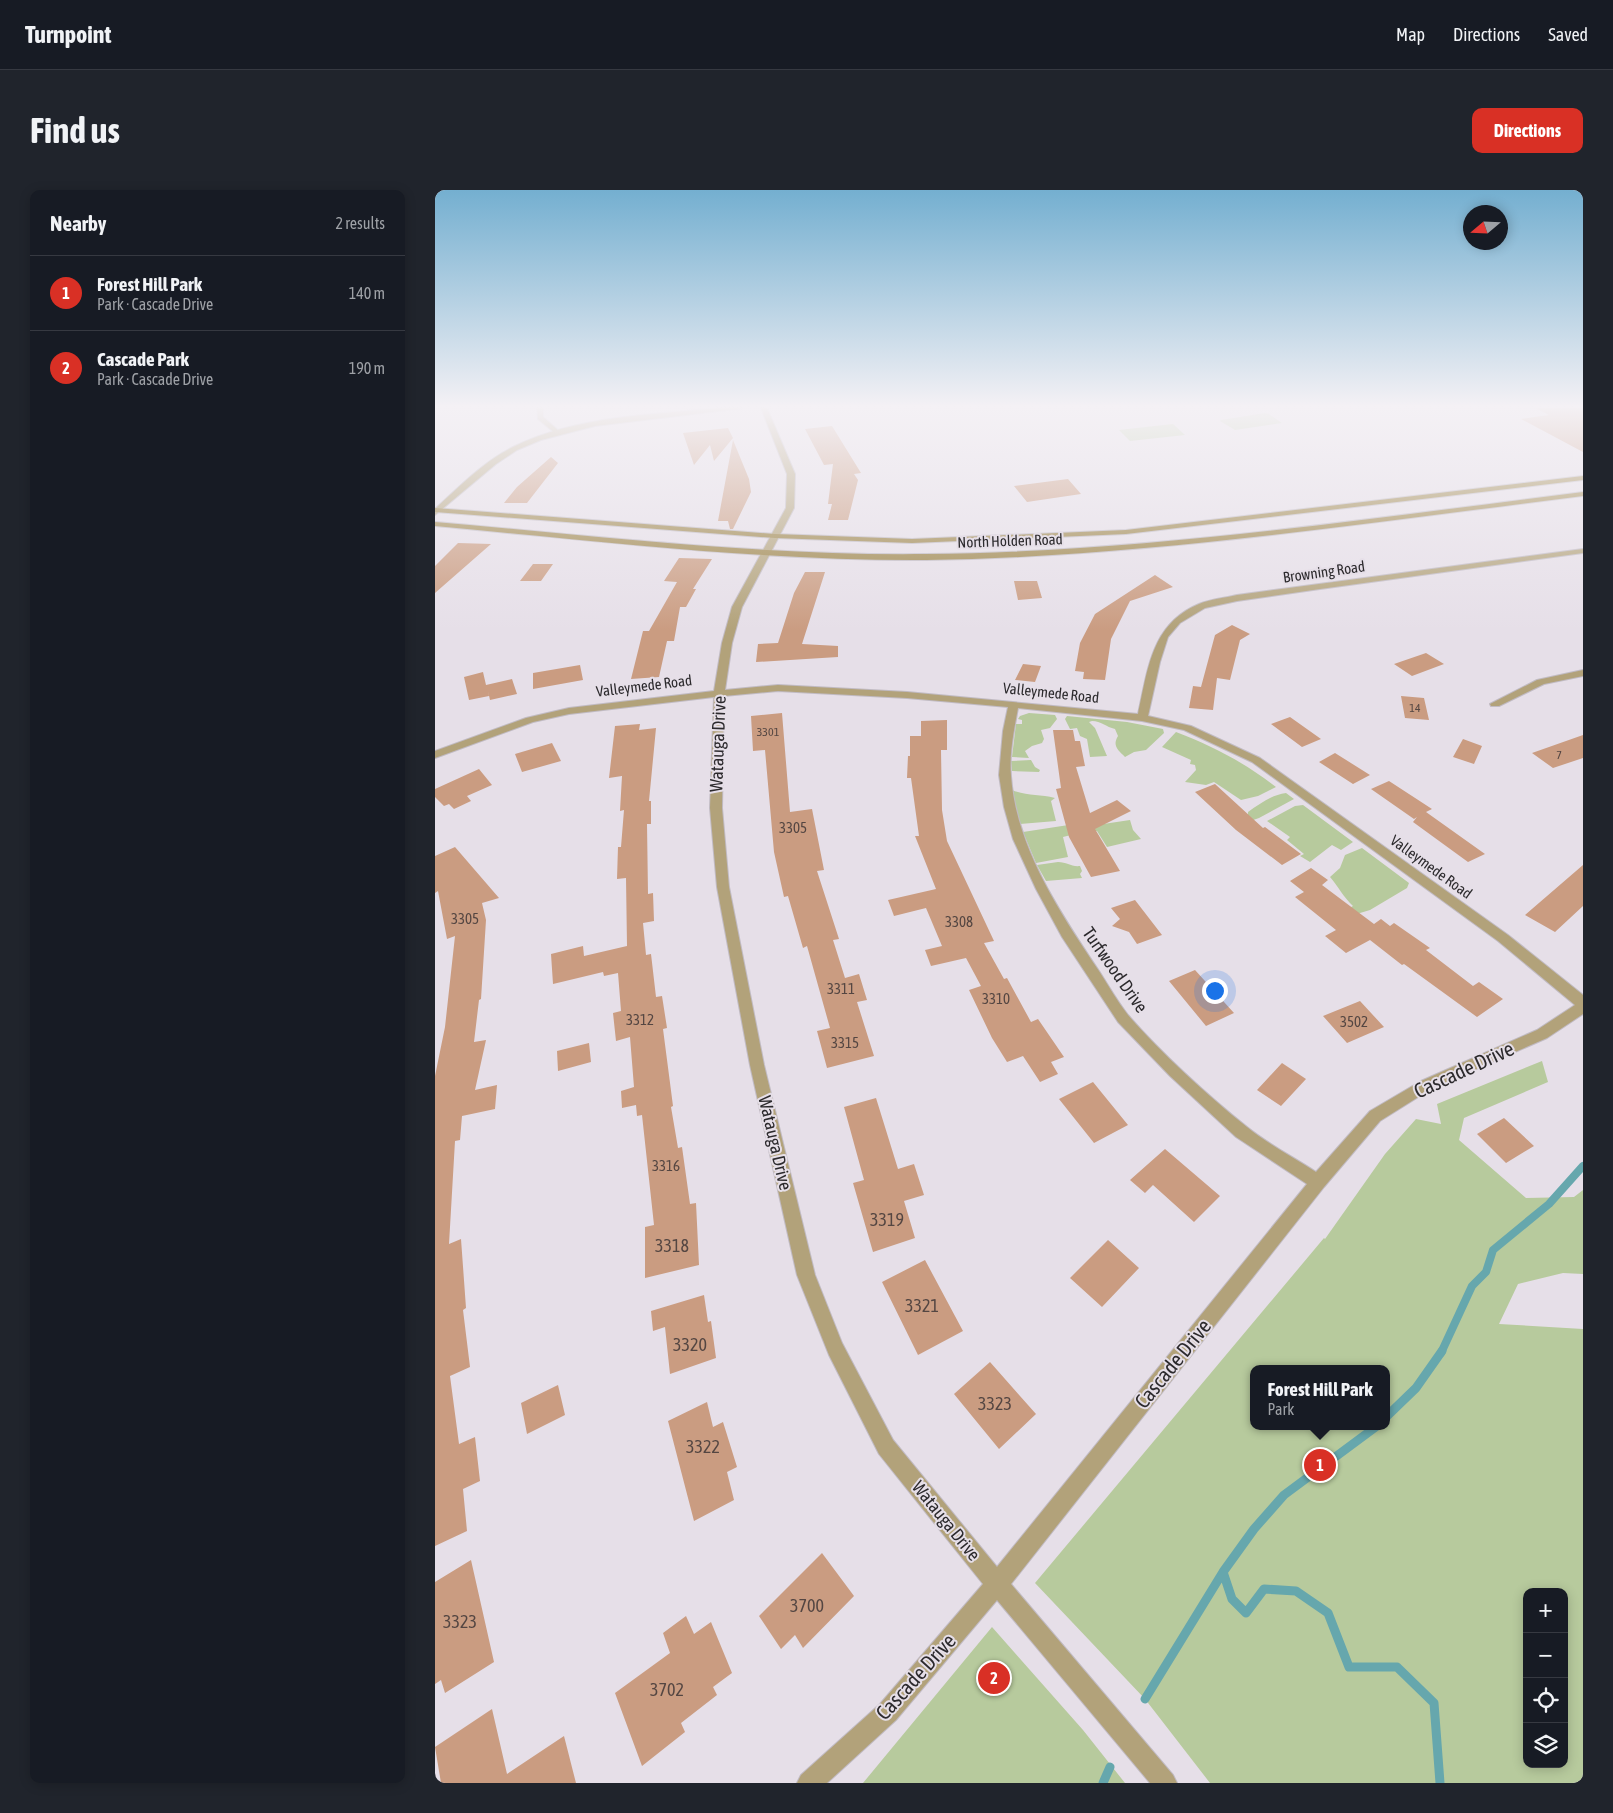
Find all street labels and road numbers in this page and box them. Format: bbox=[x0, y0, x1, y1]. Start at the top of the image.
street label: North Holden Road bbox=[957, 530, 1063, 551]
street label: Browning Road bbox=[1282, 557, 1366, 586]
street label: Valleymede Road bbox=[595, 671, 693, 700]
street label: Valleymede Road bbox=[1002, 679, 1100, 706]
street label: Watauga Drive bbox=[705, 695, 730, 792]
street label: Valleymede Road bbox=[1387, 831, 1475, 902]
street label: Turfwood Drive bbox=[1078, 923, 1152, 1016]
street label: Cascade Drive bbox=[1410, 1036, 1517, 1103]
street label: Watauga Drive bbox=[754, 1094, 797, 1192]
street label: Cascade Drive bbox=[1129, 1314, 1215, 1413]
street label: Watauga Drive bbox=[908, 1477, 985, 1565]
street label: Cascade Drive bbox=[870, 1628, 960, 1724]

